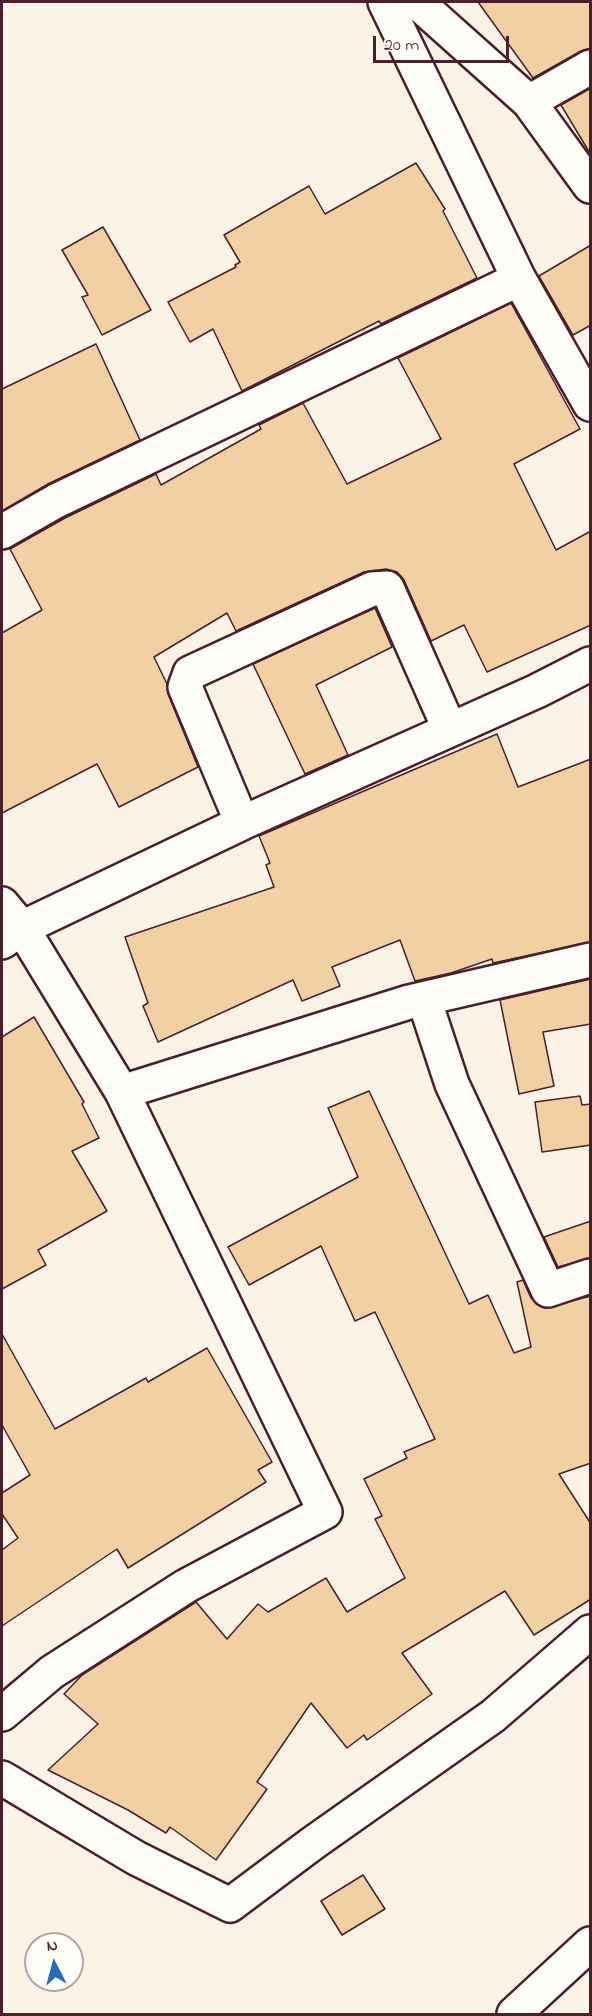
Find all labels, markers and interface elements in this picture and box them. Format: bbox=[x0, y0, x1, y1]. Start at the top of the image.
scale bar bbox=[376, 24, 512, 62]
text: 20 m bbox=[384, 33, 419, 59]
north arrow bbox=[24, 1932, 84, 1992]
text: N bbox=[46, 1934, 59, 1959]

